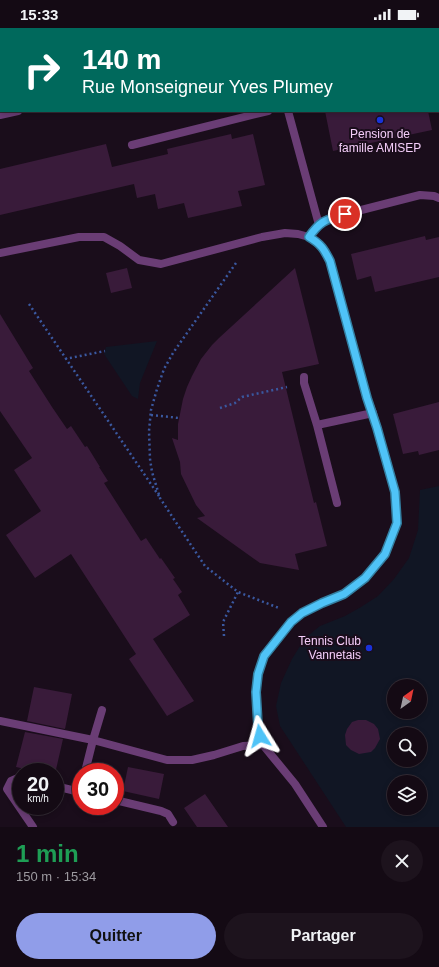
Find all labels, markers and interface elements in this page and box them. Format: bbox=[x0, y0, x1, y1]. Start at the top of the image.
text: 15:33 bbox=[20, 6, 58, 23]
icon: right bbox=[16, 44, 68, 96]
text: 140 m bbox=[82, 44, 161, 75]
text: Rue Monseigneur Yves Plumey bbox=[82, 77, 333, 97]
marker: Pension de famille AMISEP bbox=[375, 115, 385, 125]
place label: Pension de famille AMISEP bbox=[339, 127, 421, 155]
pin bbox=[328, 197, 362, 231]
icon: arrive bbox=[334, 203, 356, 225]
place label: Tennis Club Vannetais bbox=[298, 634, 361, 662]
marker: Tennis Club Vannetais bbox=[364, 643, 374, 653]
north arrow bbox=[387, 679, 427, 719]
map controls bbox=[387, 679, 427, 815]
position arrow bbox=[239, 715, 281, 757]
button: search bbox=[387, 727, 427, 767]
speed limit sign: 30 bbox=[72, 763, 124, 815]
text: 20 bbox=[27, 773, 49, 795]
button: layers bbox=[387, 775, 427, 815]
text: km/h bbox=[27, 793, 49, 804]
text: 1 min bbox=[16, 840, 79, 867]
button: close bbox=[381, 840, 423, 882]
text: 150 m · 15:34 bbox=[16, 869, 96, 884]
button: Quitter bbox=[16, 913, 216, 959]
button: Partager bbox=[224, 913, 423, 959]

